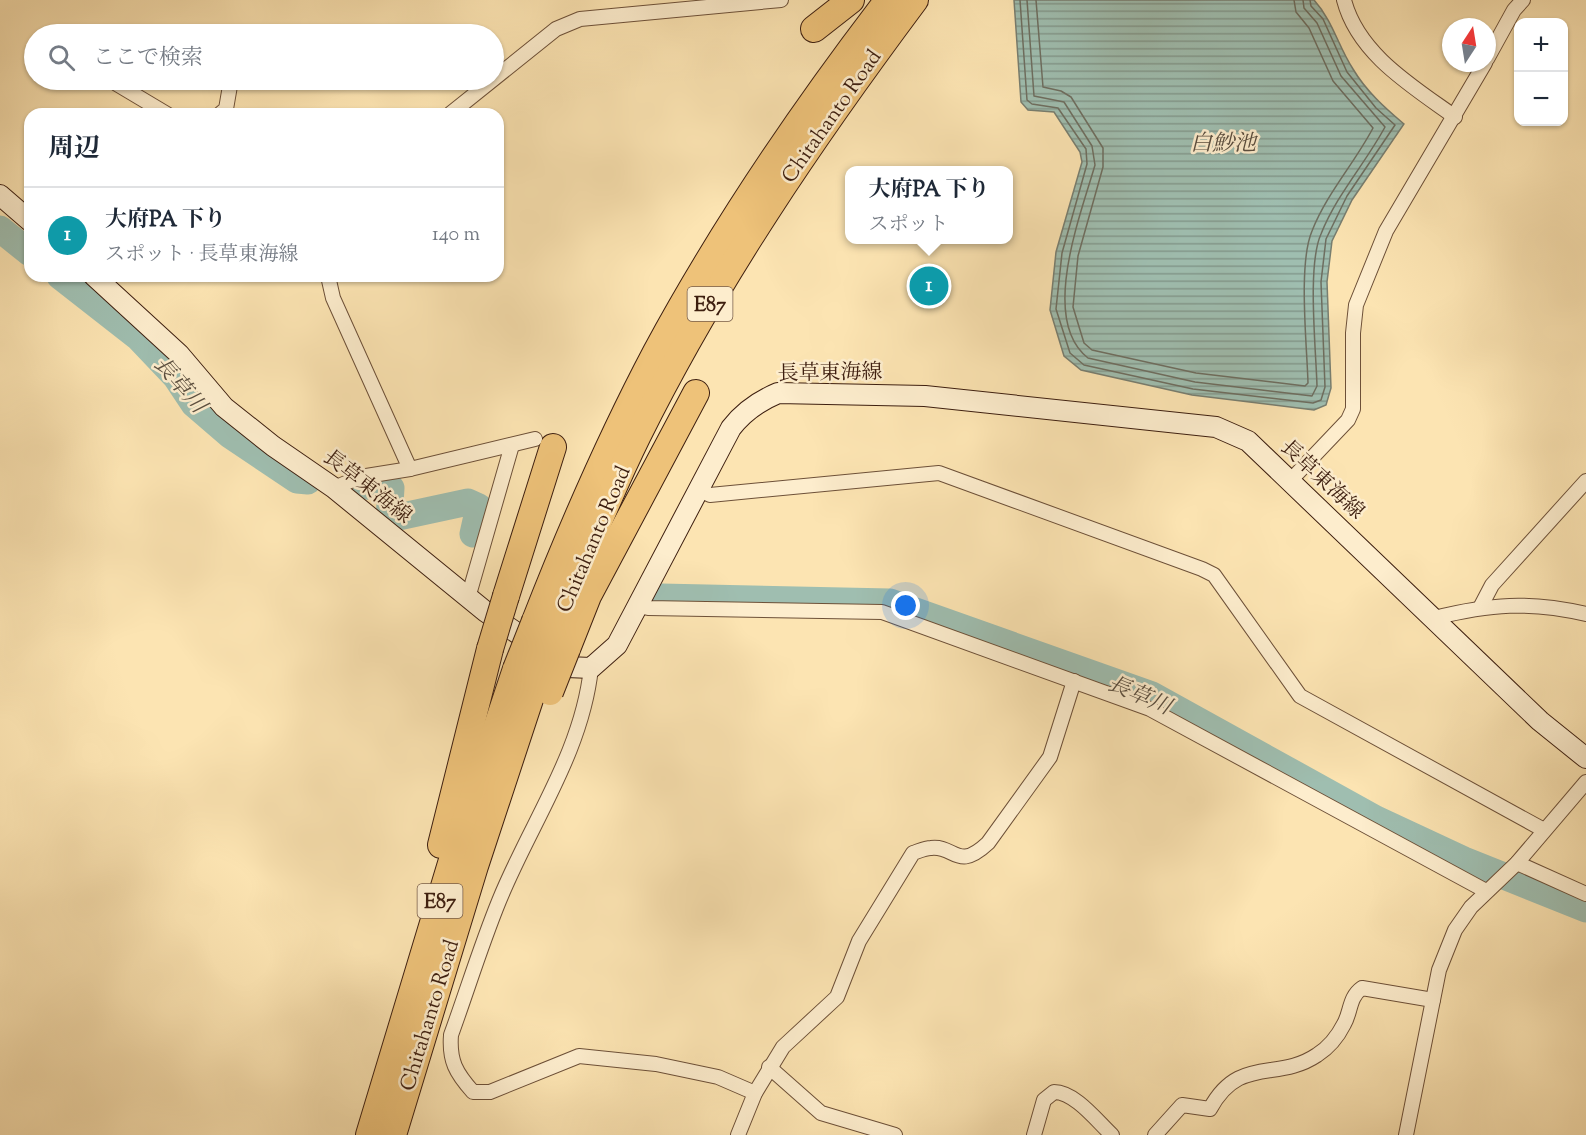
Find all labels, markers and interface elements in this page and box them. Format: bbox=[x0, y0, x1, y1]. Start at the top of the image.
north arrow bbox=[1442, 18, 1496, 72]
map controls bbox=[1514, 18, 1568, 126]
button: + bbox=[1514, 18, 1568, 72]
search box bbox=[24, 24, 504, 90]
icon: search bbox=[45, 41, 78, 74]
text: ここで検索 bbox=[93, 43, 203, 75]
street label: Chitahanto Road bbox=[775, 44, 890, 190]
button: − bbox=[1514, 72, 1568, 126]
water label: 白魦池 bbox=[1190, 129, 1259, 161]
text: 周辺 bbox=[48, 131, 100, 168]
popup bbox=[845, 166, 1013, 244]
text: 大府PA 下り bbox=[869, 175, 989, 207]
text: 大府PA 下り bbox=[105, 205, 226, 237]
text: スポット bbox=[869, 211, 949, 240]
text: 1 bbox=[64, 221, 71, 250]
text: 140 m bbox=[432, 221, 480, 250]
text: スポット · 長草東海線 bbox=[105, 241, 299, 270]
pin: 1 bbox=[910, 264, 948, 308]
road number: E87 bbox=[688, 287, 732, 321]
water label: 長草川 bbox=[145, 351, 214, 423]
street label: 長草東海線 bbox=[777, 358, 883, 390]
street label: 長草東海線 bbox=[1273, 434, 1370, 527]
street label: 長草東海線 bbox=[316, 443, 417, 532]
street label: Chitahanto Road bbox=[550, 462, 639, 618]
your location bbox=[891, 591, 920, 620]
water label: 長草川 bbox=[1102, 669, 1177, 725]
road number: E87 bbox=[418, 884, 462, 918]
street label: Chitahanto Road bbox=[394, 936, 468, 1095]

